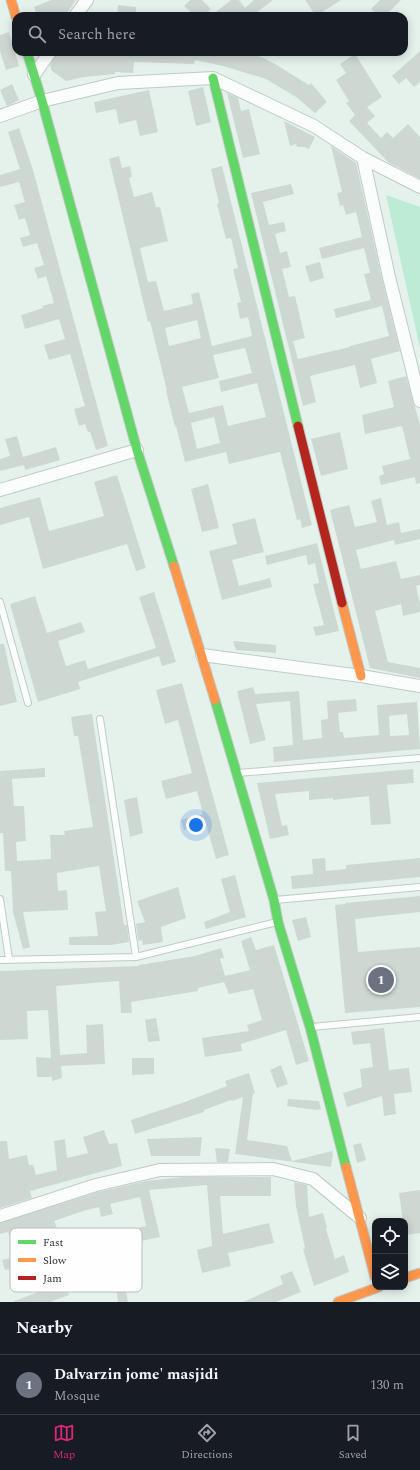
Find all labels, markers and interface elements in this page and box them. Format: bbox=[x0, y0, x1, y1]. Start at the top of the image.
search box bbox=[12, 12, 408, 56]
icon: search bbox=[26, 23, 48, 45]
text: Search here bbox=[58, 23, 136, 46]
your location bbox=[186, 815, 206, 835]
pin: 1 bbox=[368, 965, 394, 995]
map controls bbox=[372, 1218, 408, 1290]
button: locate bbox=[372, 1218, 408, 1254]
legend bbox=[10, 1228, 142, 1292]
text: Fast bbox=[43, 1234, 64, 1251]
text: Slow bbox=[43, 1252, 67, 1269]
button: layers bbox=[372, 1254, 408, 1290]
text: Jam bbox=[43, 1270, 62, 1287]
text: Nearby bbox=[16, 1315, 72, 1341]
text: Dalvarzin jome' masjidi bbox=[54, 1363, 218, 1386]
text: 1 bbox=[25, 1375, 33, 1395]
text: 130 m bbox=[370, 1375, 404, 1395]
text: Mosque bbox=[54, 1386, 100, 1406]
tab: Map bbox=[53, 1422, 75, 1463]
tab: Directions bbox=[181, 1422, 233, 1463]
tab: Saved bbox=[339, 1422, 367, 1463]

